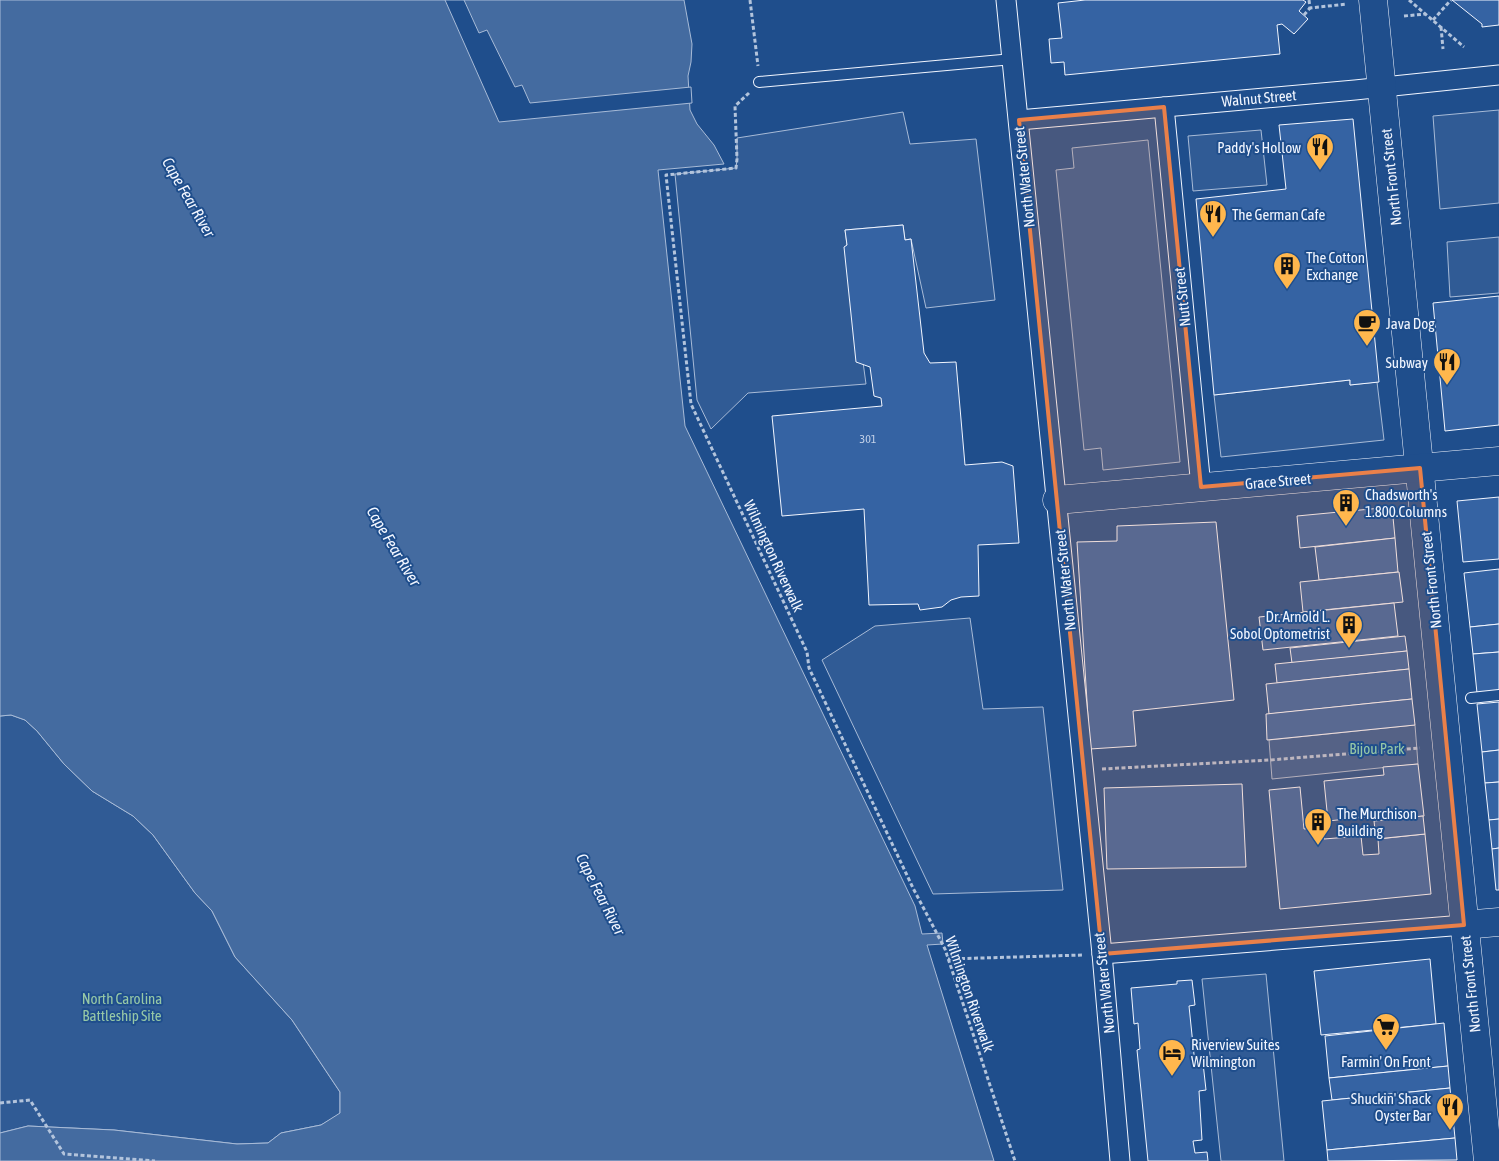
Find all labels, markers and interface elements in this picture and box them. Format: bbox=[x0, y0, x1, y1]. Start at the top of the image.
street label: Walnut Street bbox=[1221, 86, 1297, 110]
street label: North Water Street bbox=[1010, 126, 1038, 228]
street label: North Front Street bbox=[1377, 128, 1405, 226]
restaurant icon: Paddy's Hollow bbox=[1305, 132, 1335, 171]
place label: Paddy's Hollow bbox=[1217, 139, 1301, 156]
water label: Cape Fear River bbox=[158, 154, 220, 242]
restaurant icon: The German Cafe bbox=[1198, 199, 1228, 238]
place label: The German Cafe bbox=[1232, 206, 1326, 223]
place label: The Cotton Exchange bbox=[1306, 249, 1365, 283]
building icon: The Cotton Exchange bbox=[1272, 251, 1302, 290]
street label: Nutt Street bbox=[1170, 266, 1194, 328]
cafe icon: Java Dog bbox=[1352, 308, 1382, 347]
place label: Java Dog bbox=[1386, 315, 1435, 332]
restaurant icon: Subway bbox=[1432, 347, 1462, 386]
place label: Subway bbox=[1386, 354, 1428, 371]
house number: 301 bbox=[860, 432, 877, 446]
street label: Grace Street bbox=[1244, 470, 1312, 492]
place label: Chadsworth's 1.800.Columns bbox=[1365, 486, 1447, 520]
building icon: Chadsworth's 1.800.Columns bbox=[1331, 488, 1361, 527]
street label: Wilmington Riverwalk bbox=[741, 497, 808, 615]
water label: Cape Fear River bbox=[362, 503, 425, 590]
street label: North Water Street bbox=[1051, 529, 1079, 631]
street label: North Front Street bbox=[1417, 531, 1445, 629]
place label: Dr. Arnold L. Sobol Optometrist bbox=[1230, 608, 1330, 642]
building icon: Dr. Arnold L. Sobol Optometrist bbox=[1334, 610, 1364, 649]
park label: Bijou Park bbox=[1349, 740, 1405, 757]
place label: The Murchison Building bbox=[1337, 805, 1417, 839]
building icon: The Murchison Building bbox=[1303, 807, 1333, 846]
water label: Cape Fear River bbox=[572, 850, 630, 939]
street label: North Water Street bbox=[1090, 932, 1118, 1034]
street label: Wilmington Riverwalk bbox=[942, 934, 998, 1055]
street label: North Front Street bbox=[1456, 935, 1484, 1033]
park label: North Carolina Battleship Site bbox=[82, 990, 162, 1024]
supermarket icon: Farmin' On Front bbox=[1371, 1012, 1401, 1051]
place label: Riverview Suites Wilmington bbox=[1191, 1036, 1280, 1070]
hotel icon: Riverview Suites Wilmington bbox=[1157, 1038, 1187, 1077]
place label: Farmin' On Front bbox=[1341, 1053, 1431, 1070]
place label: Shuckin' Shack Oyster Bar bbox=[1351, 1090, 1432, 1124]
restaurant icon: Shuckin' Shack Oyster Bar bbox=[1435, 1092, 1465, 1131]

